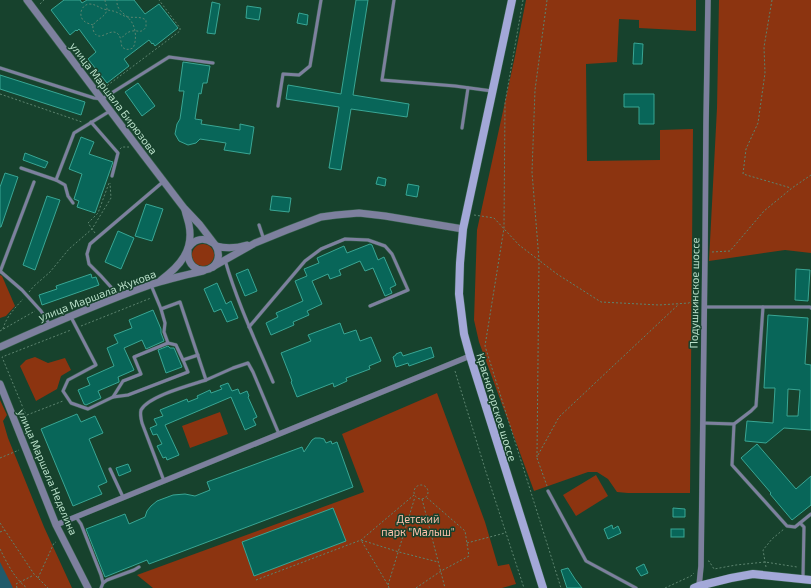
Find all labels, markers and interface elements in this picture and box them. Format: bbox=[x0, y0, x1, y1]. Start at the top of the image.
street label: улица Маршала Бирюзова bbox=[67, 39, 160, 157]
street label: Подушкинское шоссе bbox=[687, 237, 702, 349]
street label: улица Маршала Жукова bbox=[36, 267, 158, 324]
street label: Красногорское шоссе bbox=[474, 351, 520, 463]
street label: улица Маршала Неделина bbox=[15, 407, 80, 537]
park label: Детский парк "Малыш" bbox=[381, 512, 455, 538]

